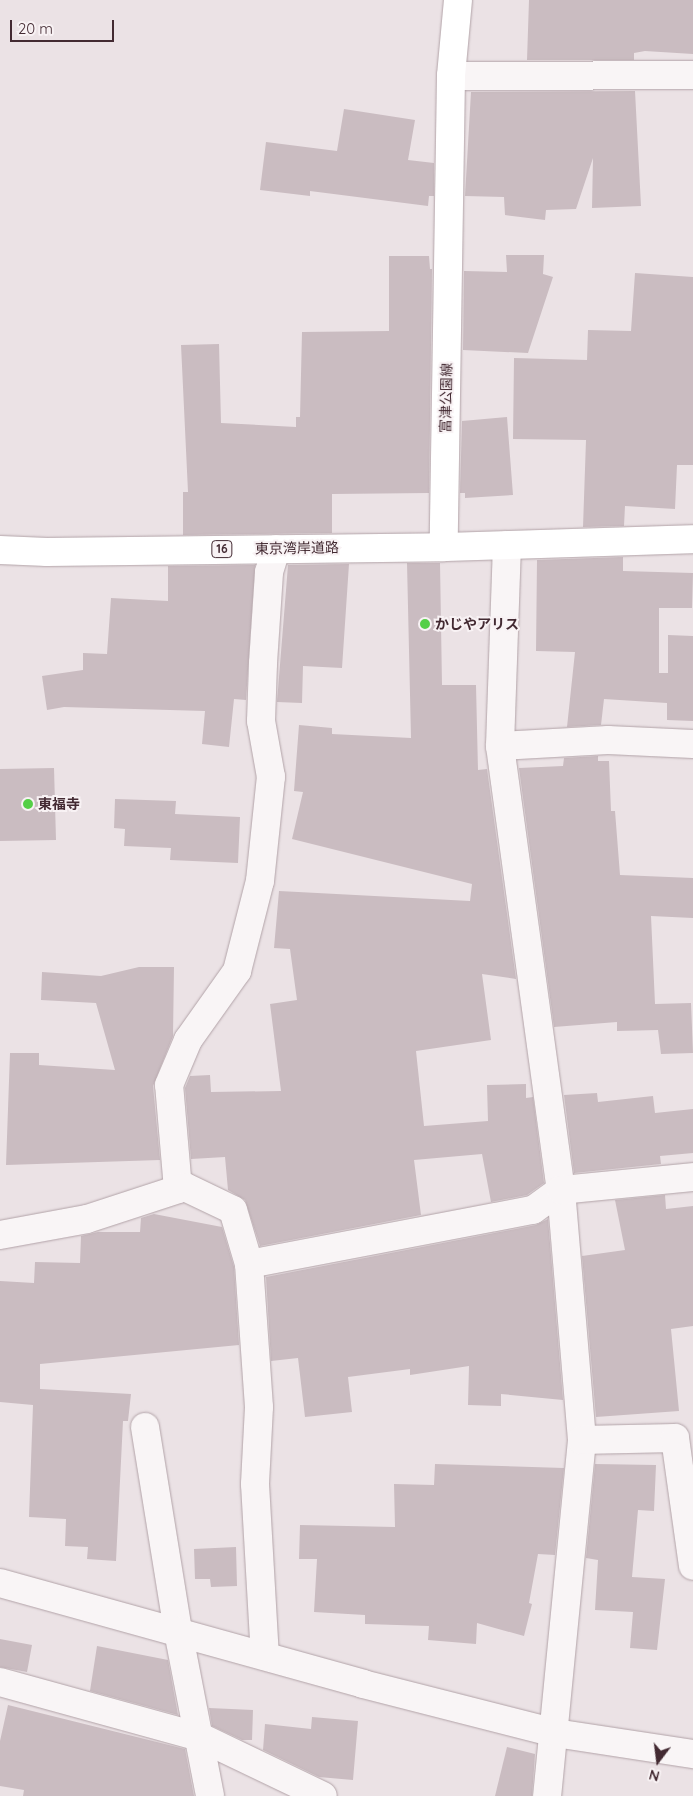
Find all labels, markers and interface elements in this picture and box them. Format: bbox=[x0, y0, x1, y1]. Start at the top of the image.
scale bar bbox=[12, 10, 116, 42]
text: 20 m bbox=[18, 19, 53, 38]
street label: 富津公園線 bbox=[437, 363, 455, 433]
street label: 東京湾岸道路 bbox=[255, 539, 339, 557]
road number: 16 bbox=[211, 540, 233, 558]
place label: かじやアリス bbox=[435, 616, 519, 632]
marker: かじやアリス bbox=[419, 618, 431, 630]
place label: 東福寺 bbox=[38, 796, 80, 812]
marker: 東福寺 bbox=[22, 798, 34, 810]
north arrow bbox=[633, 1736, 683, 1786]
text: N bbox=[647, 1765, 661, 1786]

